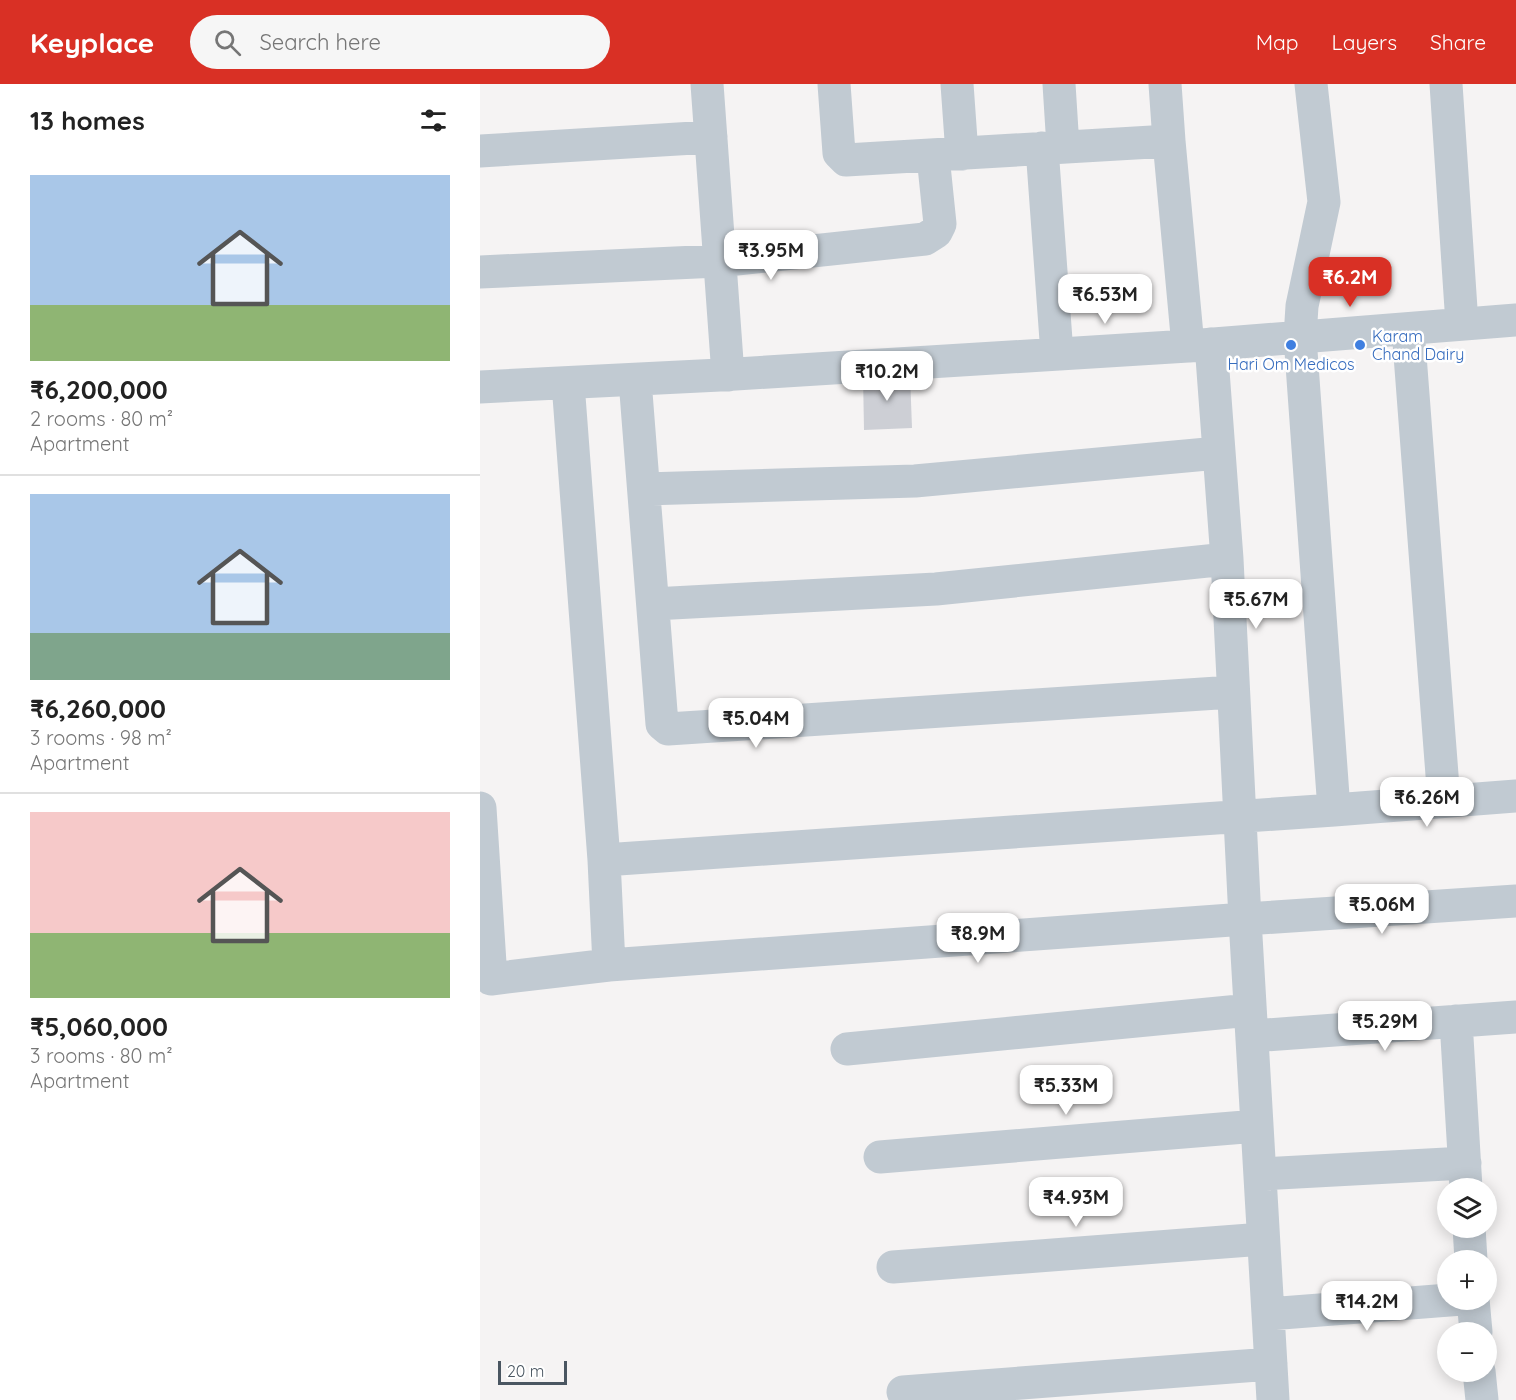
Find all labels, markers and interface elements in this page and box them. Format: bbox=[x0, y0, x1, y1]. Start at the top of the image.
search box bbox=[190, 15, 610, 69]
text: Keyplace bbox=[30, 25, 154, 60]
icon: search bbox=[211, 26, 244, 59]
text: Search here bbox=[259, 28, 381, 56]
text: Map bbox=[1256, 29, 1299, 55]
text: Layers bbox=[1332, 29, 1397, 55]
text: Share bbox=[1430, 29, 1486, 55]
text: 13 homes bbox=[30, 104, 145, 137]
icon: filters bbox=[417, 104, 450, 137]
icon: home bbox=[186, 214, 294, 322]
pin: ₹3.95M bbox=[722, 230, 820, 281]
text: ₹3.95M bbox=[738, 237, 804, 262]
pin: ₹6.2M bbox=[1308, 257, 1392, 308]
text: ₹6.2M bbox=[1323, 264, 1377, 289]
pin: ₹6.53M bbox=[1056, 274, 1154, 325]
text: ₹6.53M bbox=[1072, 281, 1138, 306]
place label: Karam Chand Dairy bbox=[1372, 326, 1464, 364]
marker: Hari Om Medicos bbox=[1284, 338, 1298, 352]
marker: Karam Chand Dairy bbox=[1353, 338, 1367, 352]
pin: ₹10.2M bbox=[838, 351, 936, 402]
place label: Hari Om Medicos bbox=[1227, 354, 1355, 374]
text: ₹10.2M bbox=[855, 358, 919, 383]
text: ₹6,200,000 bbox=[30, 373, 168, 406]
text: 2 rooms · 80 m² bbox=[30, 406, 173, 431]
text: Apartment bbox=[30, 431, 130, 456]
icon: home bbox=[186, 533, 294, 641]
pin: ₹5.67M bbox=[1207, 579, 1305, 630]
text: ₹5.67M bbox=[1223, 586, 1289, 611]
text: ₹6,260,000 bbox=[30, 692, 166, 725]
pin: ₹5.04M bbox=[707, 698, 805, 749]
text: ₹5.04M bbox=[722, 705, 790, 730]
text: 3 rooms · 98 m² bbox=[30, 725, 172, 750]
text: Apartment bbox=[30, 750, 130, 775]
pin: ₹6.26M bbox=[1378, 777, 1476, 828]
text: ₹6.26M bbox=[1394, 784, 1460, 809]
icon: home bbox=[186, 851, 294, 959]
pin: ₹5.06M bbox=[1333, 884, 1431, 935]
text: ₹5.06M bbox=[1349, 891, 1415, 916]
pin: ₹8.9M bbox=[936, 913, 1020, 964]
text: ₹8.9M bbox=[951, 920, 1005, 945]
pin: ₹5.29M bbox=[1336, 1001, 1434, 1052]
text: ₹5.29M bbox=[1352, 1008, 1418, 1033]
text: ₹5,060,000 bbox=[30, 1010, 168, 1043]
text: 3 rooms · 80 m² bbox=[30, 1043, 173, 1068]
pin: ₹5.33M bbox=[1017, 1065, 1115, 1116]
text: Apartment bbox=[30, 1068, 130, 1093]
text: ₹5.33M bbox=[1034, 1072, 1098, 1097]
pin: ₹4.93M bbox=[1027, 1177, 1125, 1228]
map controls bbox=[1437, 1178, 1497, 1382]
button: layers bbox=[1437, 1178, 1497, 1238]
text: ₹4.93M bbox=[1043, 1184, 1109, 1209]
button: + bbox=[1437, 1250, 1497, 1310]
pin: ₹14.2M bbox=[1318, 1281, 1416, 1332]
text: ₹14.2M bbox=[1335, 1288, 1399, 1313]
button: − bbox=[1437, 1322, 1497, 1382]
scale bar bbox=[498, 1358, 567, 1386]
text: 20 m bbox=[507, 1361, 544, 1381]

